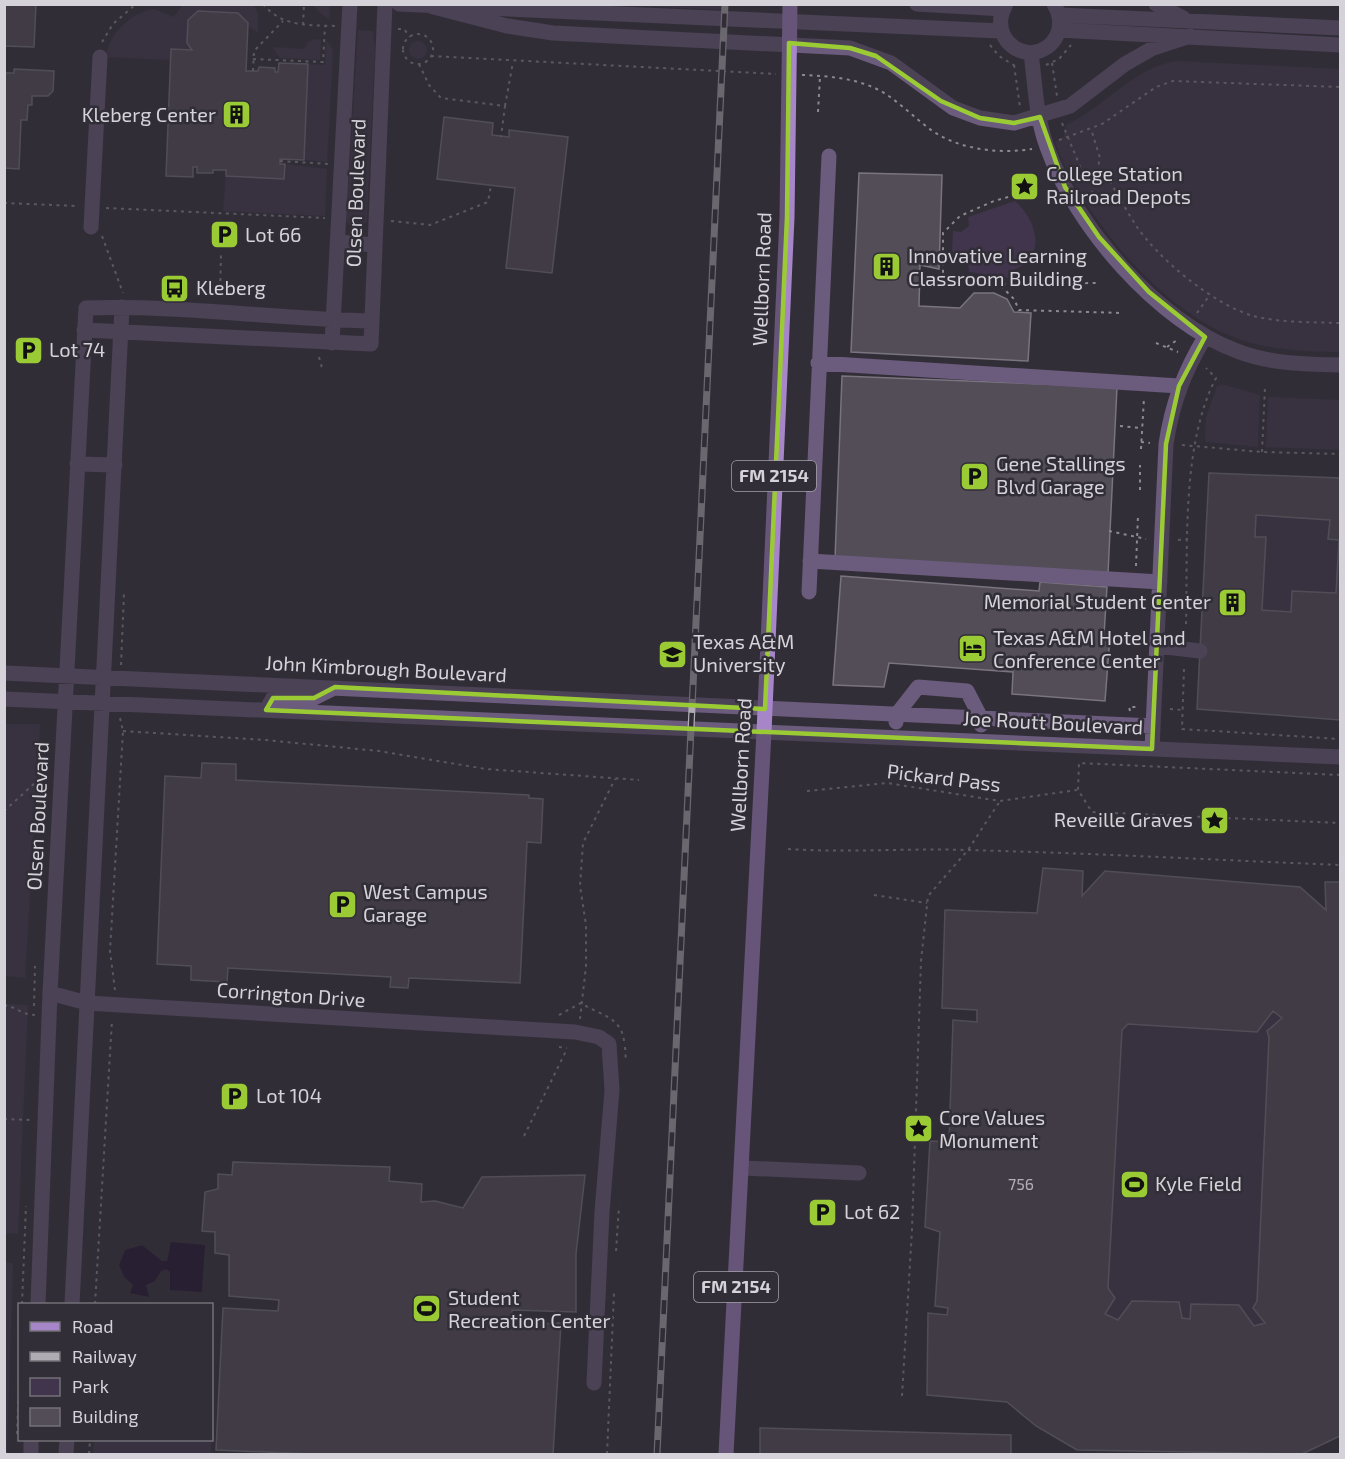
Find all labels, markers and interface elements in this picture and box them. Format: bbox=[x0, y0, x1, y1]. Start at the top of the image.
building icon: Kleberg Center bbox=[221, 99, 253, 131]
place label: Kleberg Center bbox=[82, 102, 216, 126]
street label: Olsen Boulevard bbox=[340, 118, 370, 268]
place label: College Station Railroad Depots bbox=[1046, 161, 1191, 208]
place icon: College Station Railroad Depots bbox=[1009, 170, 1041, 202]
street label: Wellborn Road bbox=[747, 212, 775, 346]
parking icon: Lot 66 bbox=[208, 219, 240, 251]
place label: Lot 66 bbox=[245, 222, 302, 246]
place label: Innovative Learning Classroom Building bbox=[908, 243, 1087, 290]
building icon: Innovative Learning Classroom Building bbox=[871, 251, 903, 283]
bus stop icon: Kleberg bbox=[159, 272, 191, 304]
place label: Kleberg bbox=[196, 275, 266, 299]
parking icon: Lot 74 bbox=[12, 334, 44, 366]
place label: Lot 74 bbox=[49, 337, 105, 361]
place label: Gene Stallings Blvd Garage bbox=[996, 451, 1126, 498]
parking icon: Gene Stallings Blvd Garage bbox=[959, 460, 991, 492]
road number: FM 2154 bbox=[732, 461, 816, 491]
building icon: Memorial Student Center bbox=[1216, 586, 1248, 618]
place label: Memorial Student Center bbox=[984, 589, 1211, 613]
place label: Texas A&M Hotel and Conference Center bbox=[993, 625, 1186, 672]
place label: Texas A&M University bbox=[693, 629, 794, 676]
hotel icon: Texas A&M Hotel and Conference Center bbox=[956, 633, 988, 665]
school or university icon: Texas A&M University bbox=[656, 638, 688, 670]
street label: John Kimbrough Boulevard bbox=[265, 650, 507, 686]
street label: Wellborn Road bbox=[725, 697, 755, 833]
street label: Joe Routt Boulevard bbox=[962, 705, 1144, 739]
street label: Olsen Boulevard bbox=[21, 741, 53, 891]
street label: Pickard Pass bbox=[886, 758, 1002, 796]
place icon: Reveille Graves bbox=[1198, 804, 1230, 836]
place label: Reveille Graves bbox=[1054, 807, 1193, 831]
place label: West Campus Garage bbox=[363, 879, 488, 926]
parking icon: West Campus Garage bbox=[326, 888, 358, 920]
street label: Corrington Drive bbox=[216, 977, 366, 1011]
parking icon: Lot 104 bbox=[219, 1080, 251, 1112]
place label: Lot 104 bbox=[256, 1083, 322, 1107]
place label: Core Values Monument bbox=[939, 1105, 1045, 1152]
place icon: Core Values Monument bbox=[902, 1113, 934, 1145]
sports icon: Kyle Field bbox=[1118, 1168, 1150, 1200]
place label: Kyle Field bbox=[1155, 1171, 1242, 1195]
house number: 756 bbox=[1008, 1174, 1034, 1193]
parking icon: Lot 62 bbox=[807, 1196, 839, 1228]
place label: Lot 62 bbox=[844, 1199, 900, 1223]
road number: FM 2154 bbox=[694, 1272, 778, 1302]
place label: Student Recreation Center bbox=[448, 1285, 610, 1332]
sports icon: Student Recreation Center bbox=[411, 1293, 443, 1325]
legend bbox=[18, 1303, 213, 1441]
text: Road bbox=[72, 1315, 113, 1337]
text: Railway bbox=[72, 1345, 137, 1367]
text: Park bbox=[72, 1375, 109, 1397]
text: Building bbox=[72, 1405, 139, 1427]

